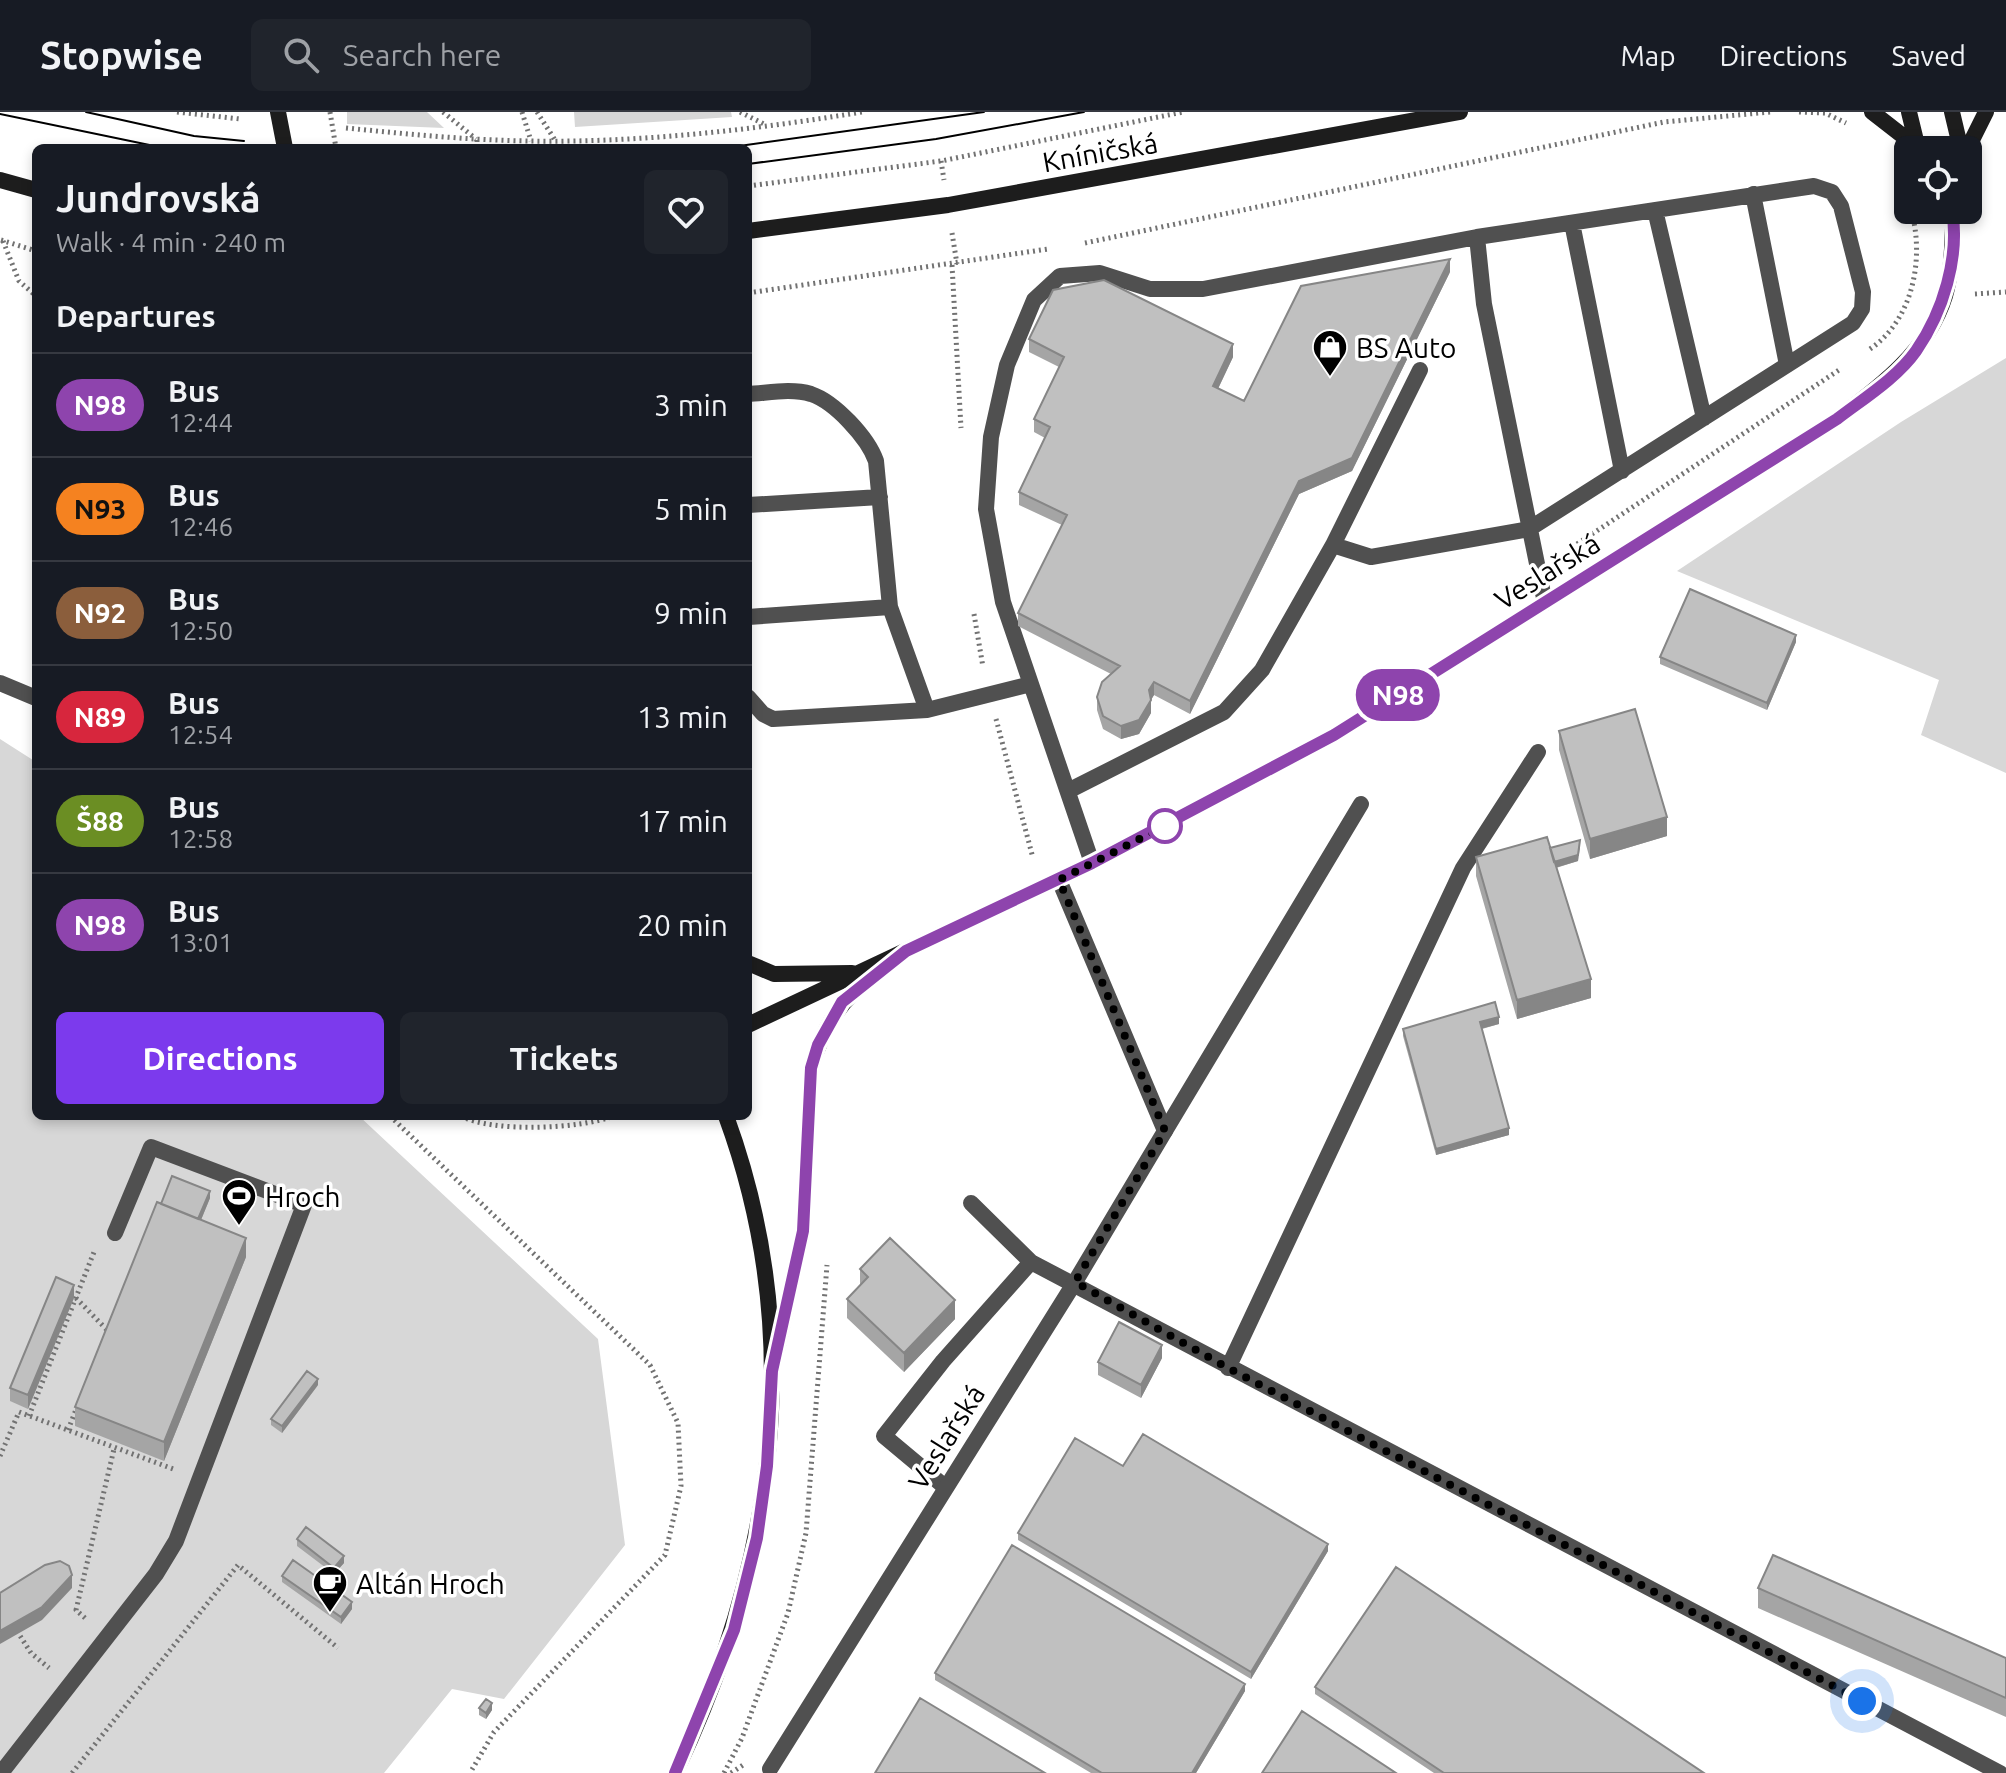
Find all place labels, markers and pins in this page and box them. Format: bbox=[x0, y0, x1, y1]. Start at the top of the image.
shop icon: BS Auto bbox=[1311, 328, 1349, 378]
place label: BS Auto bbox=[1356, 332, 1456, 363]
unlabelled marker bbox=[1148, 809, 1182, 843]
sports icon: Hroch bbox=[220, 1177, 258, 1227]
place label: Hroch bbox=[265, 1181, 341, 1212]
cafe icon: Altán Hroch bbox=[311, 1564, 349, 1614]
place label: Altán Hroch bbox=[356, 1568, 505, 1599]

